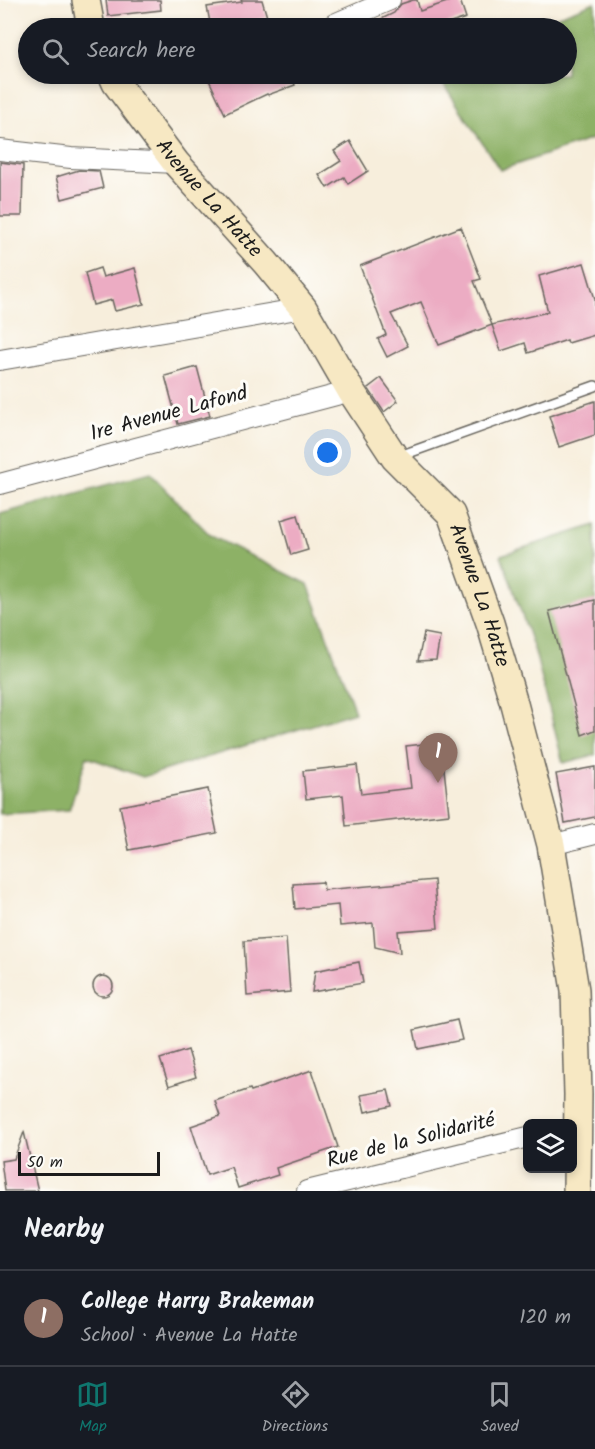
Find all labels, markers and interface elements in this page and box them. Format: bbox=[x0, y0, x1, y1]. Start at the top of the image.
search box bbox=[18, 18, 577, 84]
text: Search here bbox=[87, 34, 195, 69]
icon: search bbox=[39, 35, 72, 68]
street label: Avenue La Hatte bbox=[147, 132, 271, 266]
street label: 1re Avenue Lafond bbox=[86, 377, 252, 451]
your location bbox=[313, 438, 342, 467]
street label: Avenue La Hatte bbox=[439, 519, 519, 672]
pin: 1 bbox=[418, 734, 458, 783]
street label: Rue de la Solidarité bbox=[323, 1104, 499, 1178]
map controls bbox=[523, 1119, 577, 1173]
button: layers bbox=[523, 1119, 577, 1173]
scale bar bbox=[18, 1149, 160, 1176]
text: 50 m bbox=[27, 1150, 63, 1175]
text: Nearby bbox=[24, 1209, 104, 1251]
text: College Harry Brakeman bbox=[81, 1285, 314, 1320]
text: 1 bbox=[40, 1302, 47, 1334]
text: 120 m bbox=[519, 1302, 571, 1334]
text: School · Avenue La Hatte bbox=[81, 1320, 298, 1352]
tab: Map bbox=[76, 1378, 109, 1439]
tab: Directions bbox=[262, 1378, 328, 1439]
tab: Saved bbox=[481, 1378, 519, 1439]

